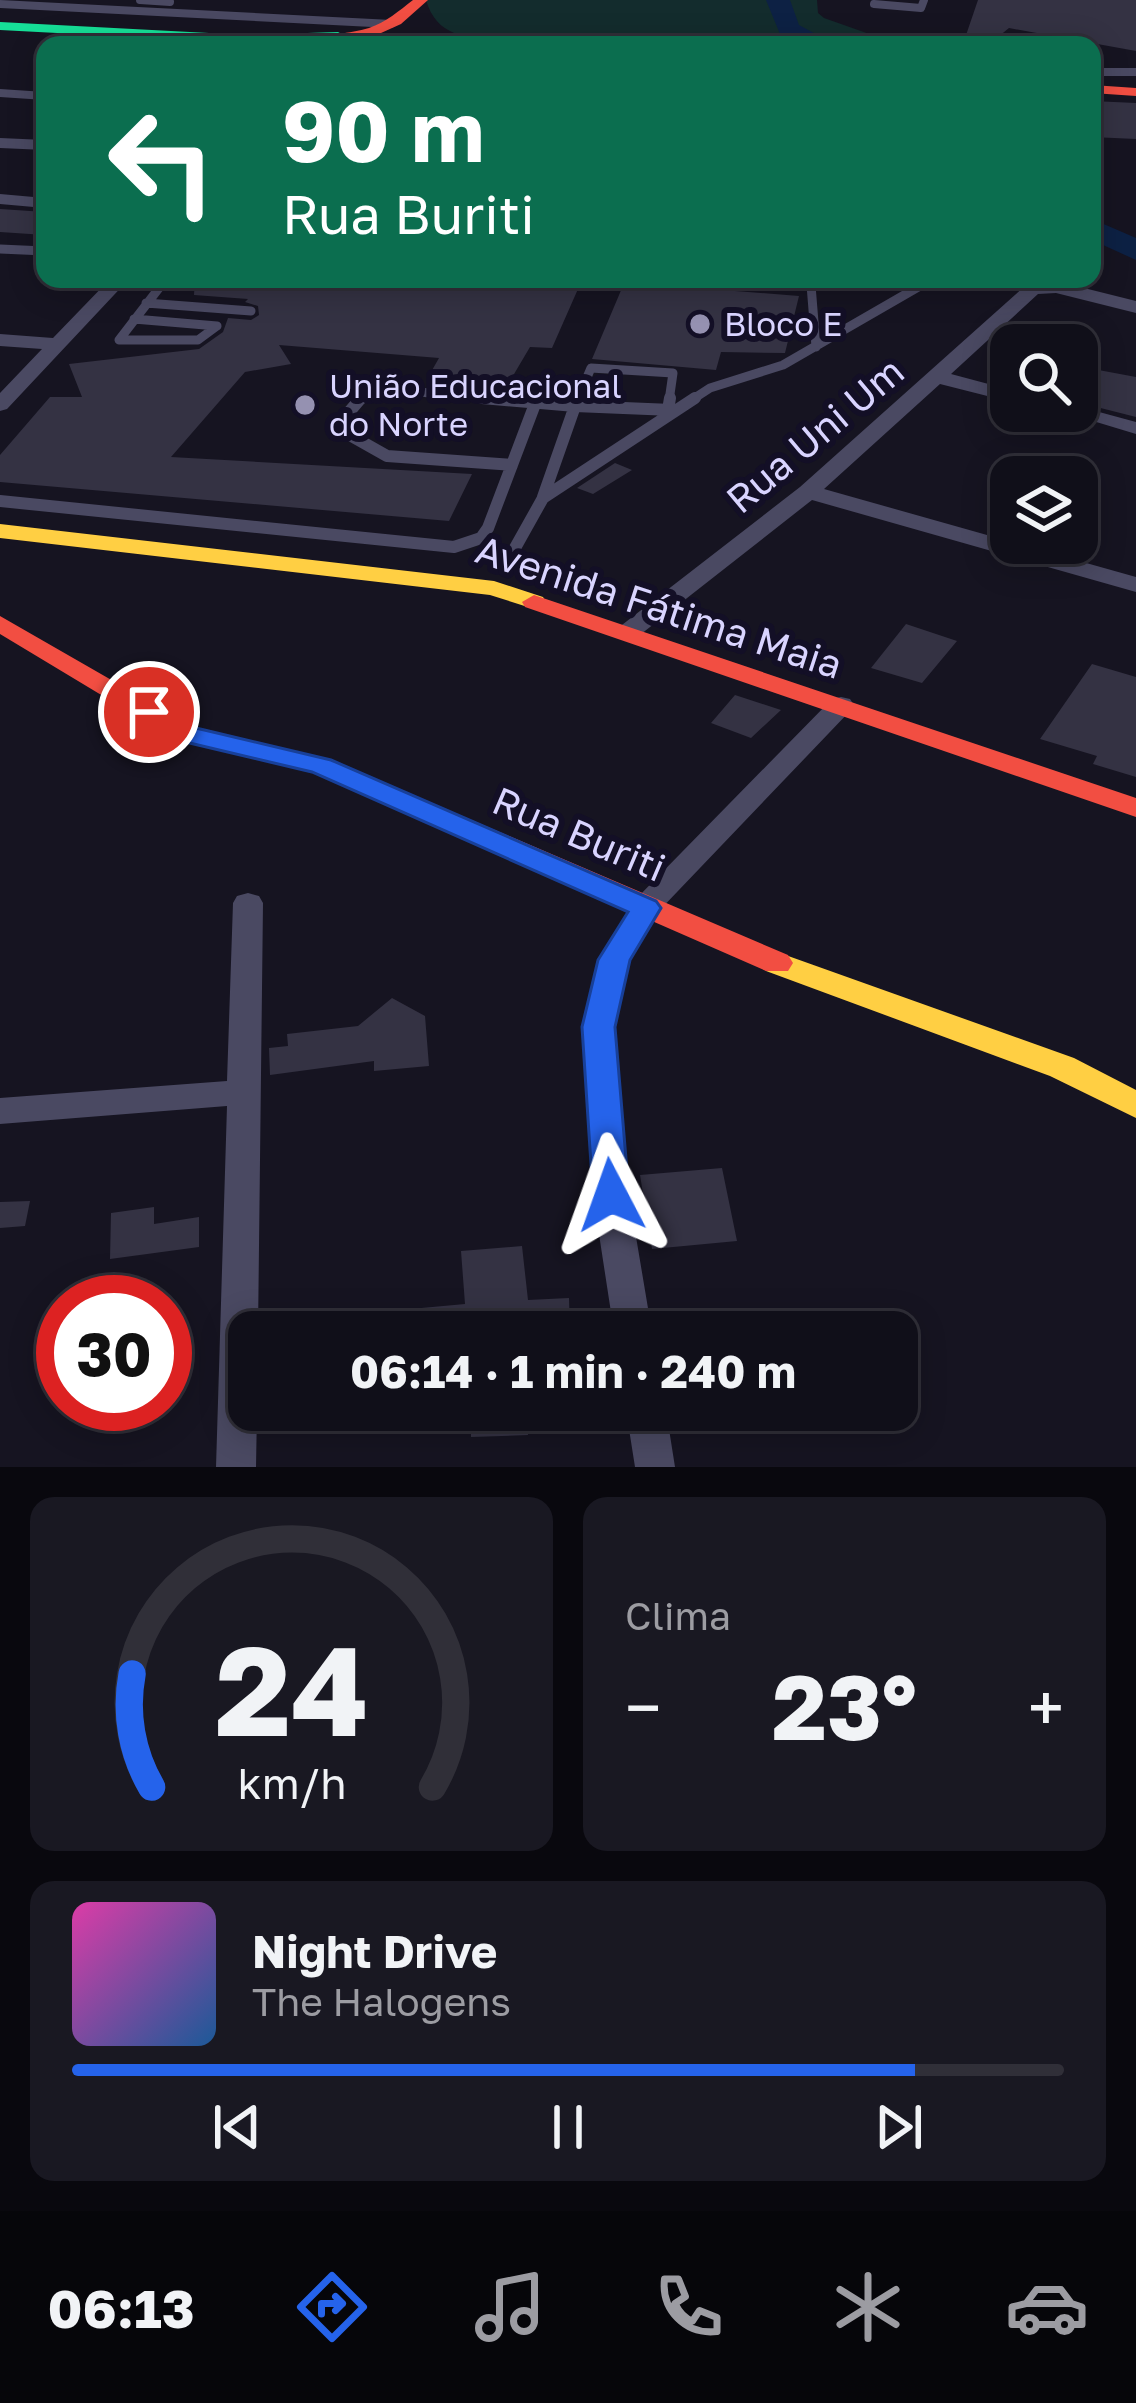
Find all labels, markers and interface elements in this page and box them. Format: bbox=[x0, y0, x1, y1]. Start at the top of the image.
text: 90 m bbox=[282, 80, 484, 180]
icon: left bbox=[84, 84, 240, 240]
text: Rua Buriti bbox=[282, 181, 535, 246]
place label: Bloco E bbox=[724, 304, 842, 343]
marker: Bloco E bbox=[687, 311, 713, 337]
map controls bbox=[990, 324, 1098, 564]
button: search bbox=[990, 324, 1098, 432]
street label: Rua Uni Um bbox=[717, 347, 913, 522]
place label: União Educacional do Norte bbox=[329, 366, 622, 443]
marker: União Educacional do Norte bbox=[292, 392, 318, 418]
button: layers bbox=[990, 456, 1098, 564]
street label: Avenida Fátima Maia bbox=[470, 525, 848, 688]
pin bbox=[98, 661, 200, 763]
icon: arrive bbox=[116, 679, 182, 745]
street label: Rua Buriti bbox=[486, 776, 672, 891]
position arrow bbox=[548, 1132, 674, 1258]
speed limit sign: 30 bbox=[36, 1275, 192, 1431]
text: 06:14 · 1 min · 240 m bbox=[350, 1344, 796, 1398]
text: Clima bbox=[625, 1592, 731, 1639]
text: 24 bbox=[214, 1614, 369, 1763]
text: 23° bbox=[772, 1652, 917, 1760]
text: − bbox=[625, 1667, 661, 1747]
text: + bbox=[1028, 1667, 1064, 1747]
text: km/h bbox=[237, 1757, 346, 1808]
text: Night Drive bbox=[252, 1924, 497, 1978]
text: The Halogens bbox=[252, 1978, 511, 2025]
icon: previous bbox=[204, 2094, 270, 2160]
icon: pause bbox=[535, 2094, 601, 2160]
icon: next bbox=[866, 2094, 932, 2160]
icon: directions bbox=[290, 2265, 374, 2349]
icon: music bbox=[468, 2265, 552, 2349]
icon: phone bbox=[647, 2265, 731, 2349]
icon: climate bbox=[826, 2265, 910, 2349]
icon: car bbox=[1005, 2265, 1089, 2349]
text: 06:13 bbox=[47, 2275, 195, 2340]

